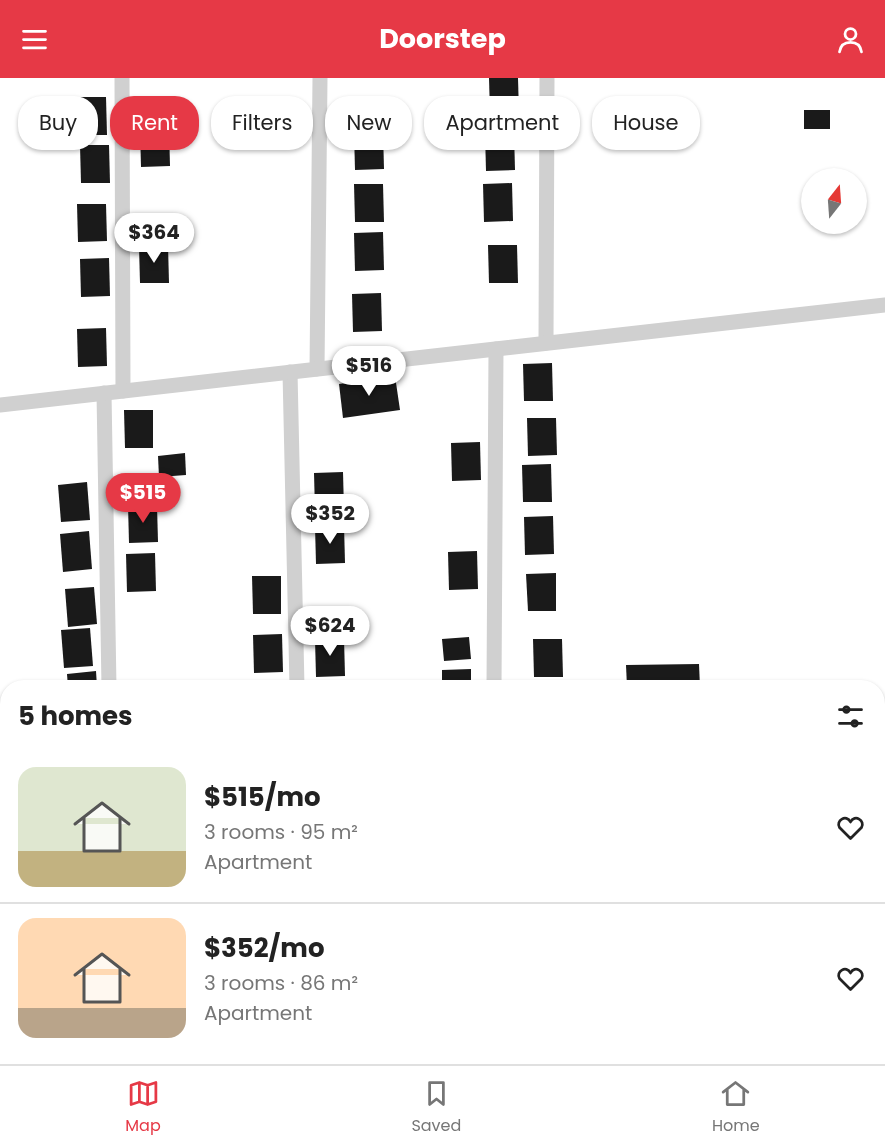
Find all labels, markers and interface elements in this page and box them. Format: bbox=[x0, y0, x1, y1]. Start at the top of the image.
text: Doorstep bbox=[379, 20, 506, 57]
icon: menu bbox=[18, 23, 51, 56]
icon: person bbox=[834, 23, 867, 56]
chip: Buy bbox=[18, 96, 98, 150]
chip: Rent bbox=[110, 96, 199, 150]
chip: Filters bbox=[211, 96, 313, 150]
chip: New bbox=[325, 96, 412, 150]
chip: Apartment bbox=[424, 96, 580, 150]
chip: House bbox=[592, 96, 700, 150]
north arrow bbox=[801, 168, 867, 234]
map controls bbox=[801, 168, 867, 234]
pin: $364 bbox=[118, 213, 190, 264]
text: $364 bbox=[128, 218, 180, 246]
pin: $516 bbox=[333, 346, 405, 397]
text: $516 bbox=[346, 351, 392, 379]
pin: $515 bbox=[107, 473, 179, 524]
text: $515 bbox=[120, 478, 166, 506]
pin: $352 bbox=[294, 494, 366, 545]
text: $352 bbox=[305, 499, 355, 527]
pin: $624 bbox=[294, 606, 366, 657]
text: $624 bbox=[305, 611, 355, 639]
text: 5 homes bbox=[18, 698, 133, 734]
icon: filters bbox=[834, 700, 867, 733]
text: $515/mo bbox=[204, 779, 321, 815]
icon: home bbox=[66, 791, 138, 863]
icon: heart bbox=[834, 811, 867, 844]
text: 3 rooms · 95 m² bbox=[204, 818, 358, 846]
text: Apartment bbox=[204, 848, 312, 876]
text: $352/mo bbox=[204, 930, 324, 966]
icon: home bbox=[66, 942, 138, 1014]
icon: heart bbox=[834, 962, 867, 995]
text: 3 rooms · 86 m² bbox=[204, 969, 358, 997]
text: Apartment bbox=[204, 999, 312, 1027]
tab: Map bbox=[125, 1077, 161, 1138]
tab: Saved bbox=[411, 1077, 461, 1138]
tab: Home bbox=[712, 1077, 760, 1138]

